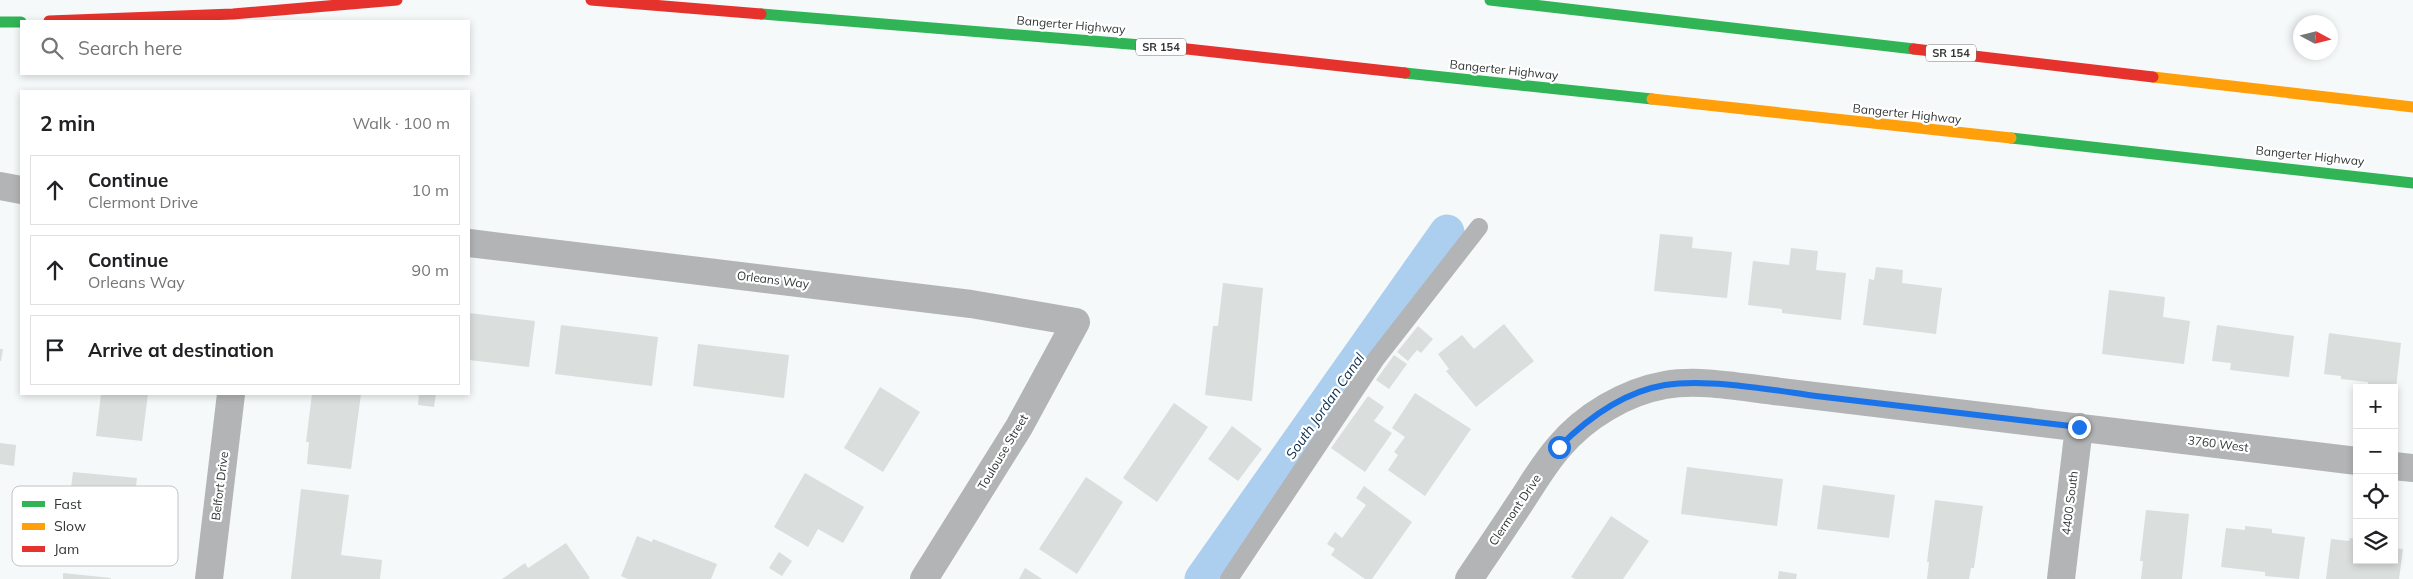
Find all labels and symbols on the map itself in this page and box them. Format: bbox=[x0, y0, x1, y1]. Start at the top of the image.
street label: Bangerter Highway bbox=[1016, 12, 1127, 37]
north arrow bbox=[2293, 15, 2338, 60]
road number: SR 154 bbox=[1136, 38, 1186, 56]
road number: SR 154 bbox=[1926, 44, 1976, 62]
street label: Bangerter Highway bbox=[1449, 56, 1560, 83]
street label: Bangerter Highway bbox=[1852, 100, 1963, 127]
street label: Bangerter Highway bbox=[2255, 142, 2366, 169]
street label: Orleans Way bbox=[736, 268, 811, 291]
water label: South Jordan Canal bbox=[1282, 349, 1369, 463]
street label: Toulouse Street bbox=[974, 411, 1031, 492]
route end bbox=[2068, 416, 2091, 439]
street label: 3760 West bbox=[2187, 432, 2249, 455]
route start bbox=[1548, 436, 1571, 459]
street label: Belfort Drive bbox=[208, 451, 231, 521]
street label: 4400 South bbox=[2058, 470, 2081, 536]
street label: Clermont Drive bbox=[1485, 471, 1544, 548]
legend bbox=[12, 486, 178, 566]
text: Fast bbox=[54, 495, 82, 513]
text: Slow bbox=[54, 517, 86, 535]
text: Jam bbox=[54, 540, 79, 558]

